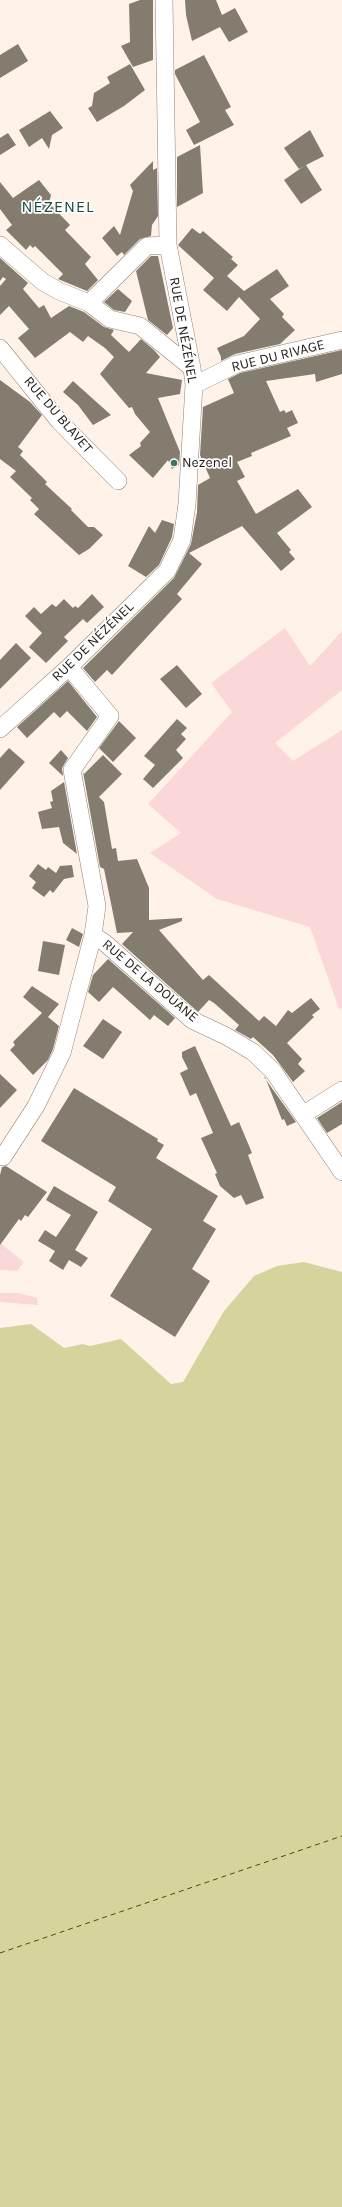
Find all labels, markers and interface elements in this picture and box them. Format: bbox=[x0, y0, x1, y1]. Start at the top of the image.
district label: NÉZENEL bbox=[22, 197, 94, 217]
street label: RUE DE NÉZÉNEL bbox=[165, 276, 201, 384]
street label: RUE DU RIVAGE bbox=[230, 336, 326, 376]
street label: RUE DU BLAVET bbox=[20, 373, 96, 457]
place label: Nezenel bbox=[182, 455, 232, 471]
marker: Nezenel bbox=[169, 458, 179, 468]
street label: RUE DE NÉZÉNEL bbox=[49, 599, 137, 685]
street label: RUE DE LA DOUANE bbox=[99, 936, 201, 1026]

